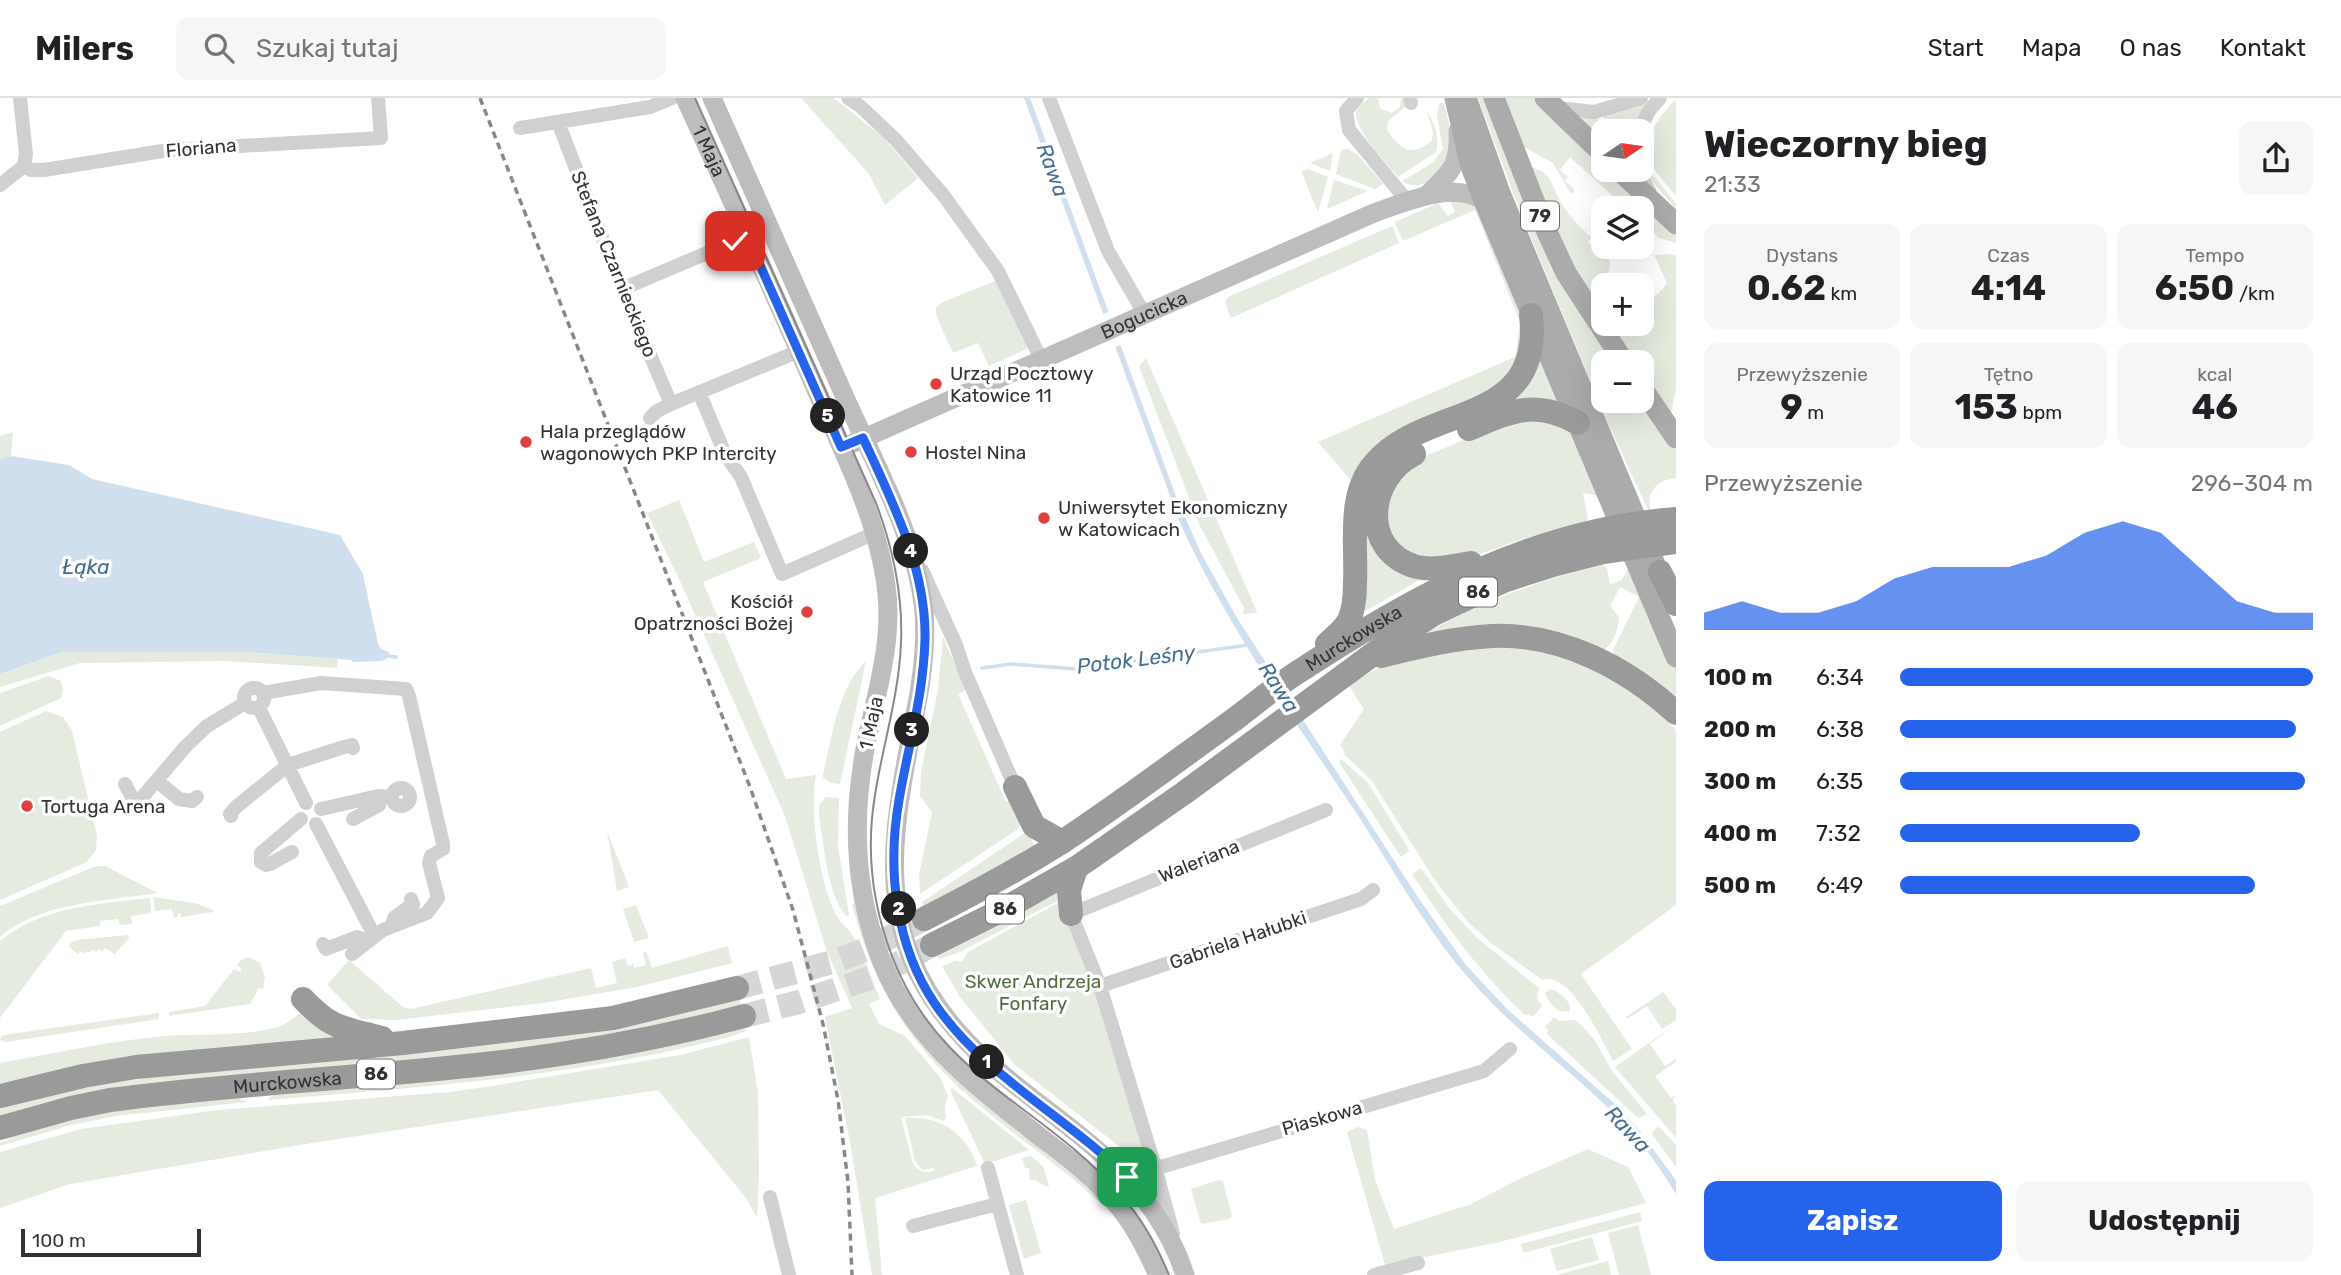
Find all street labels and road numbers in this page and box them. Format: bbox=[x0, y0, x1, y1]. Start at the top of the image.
street label: 1 Maja bbox=[688, 122, 731, 180]
street label: Floriana bbox=[165, 133, 237, 163]
street label: Stefana Czarnieckiego bbox=[566, 168, 662, 360]
road number: 79 bbox=[1521, 202, 1559, 230]
street label: Bogucicka bbox=[1097, 285, 1191, 344]
road number: 86 bbox=[1459, 578, 1497, 606]
street label: Murckowska bbox=[1301, 600, 1406, 676]
street label: 1 Maja bbox=[854, 694, 888, 752]
street label: Waleriana bbox=[1155, 834, 1243, 888]
road number: 86 bbox=[986, 894, 1024, 924]
street label: Gabriela Hałubki bbox=[1166, 906, 1310, 974]
road number: 86 bbox=[357, 1059, 395, 1088]
street label: Murckowska bbox=[232, 1066, 343, 1098]
street label: Piaskowa bbox=[1279, 1096, 1365, 1140]

